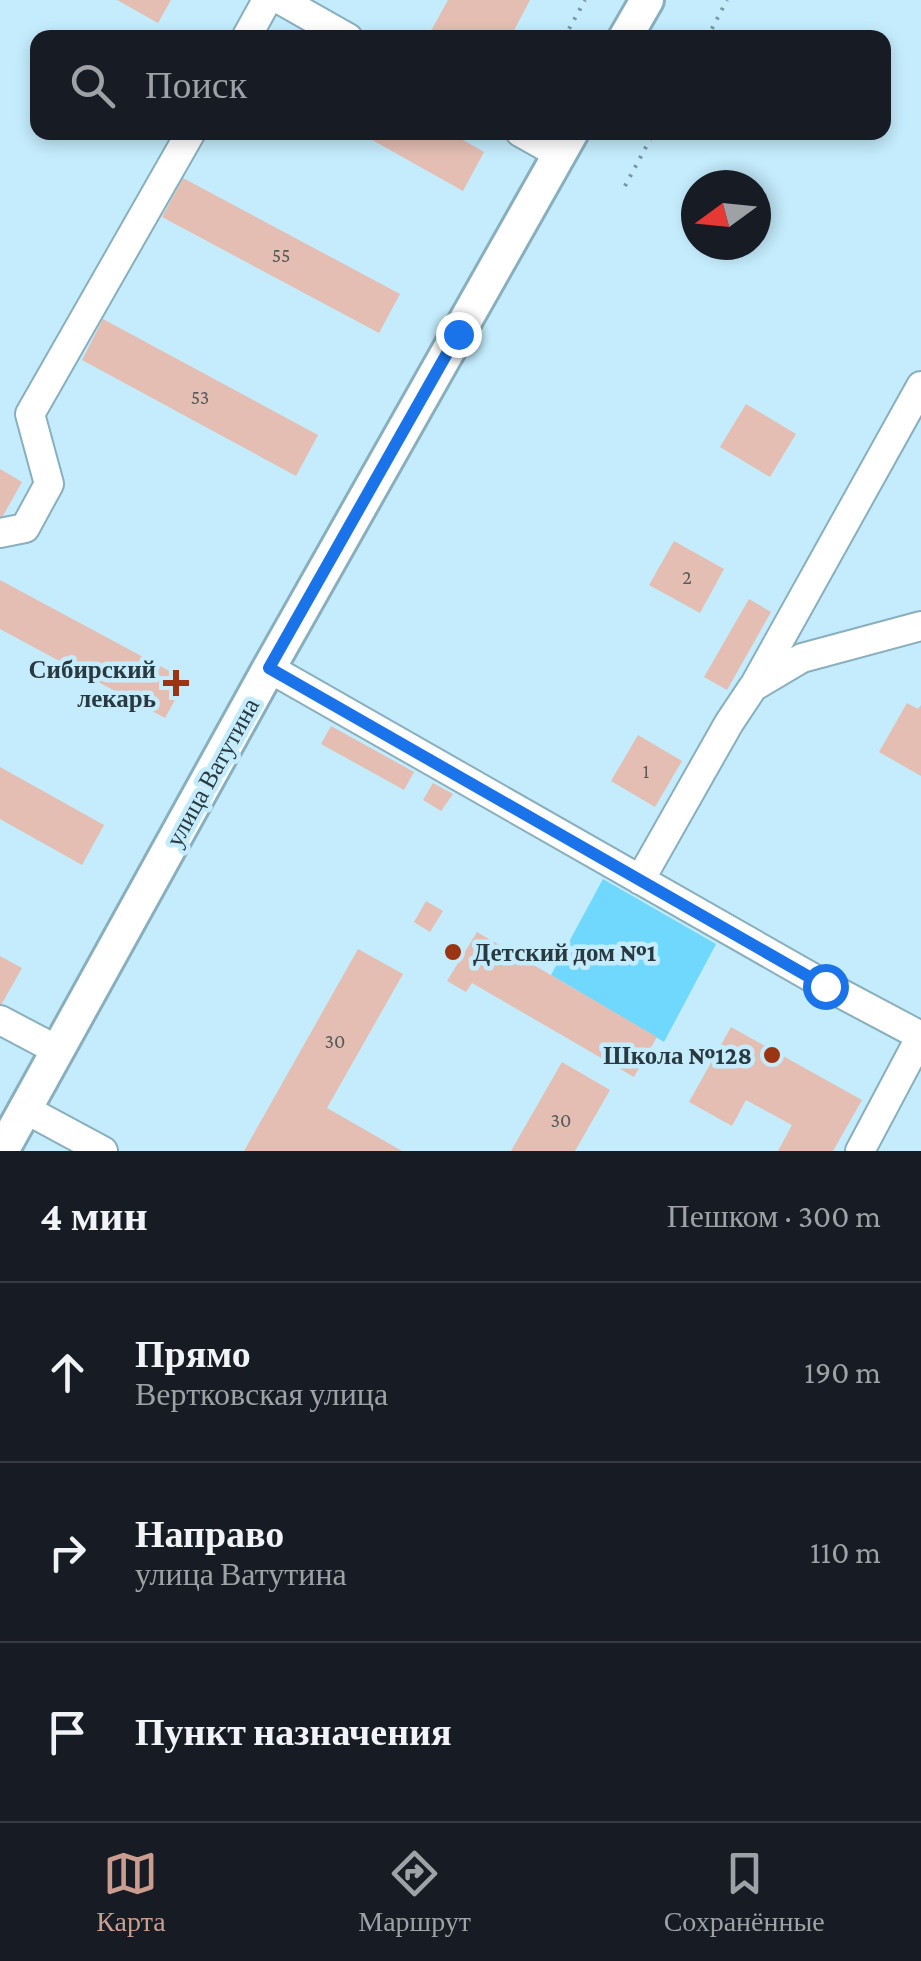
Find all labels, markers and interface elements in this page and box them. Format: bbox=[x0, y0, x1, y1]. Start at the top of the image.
search box bbox=[30, 30, 891, 140]
icon: search bbox=[65, 58, 120, 113]
text: Поиск bbox=[145, 64, 247, 106]
north arrow bbox=[681, 170, 771, 260]
house number: 55 bbox=[272, 244, 290, 266]
route end bbox=[436, 312, 482, 358]
house number: 53 bbox=[191, 386, 209, 408]
house number: 2 bbox=[682, 566, 692, 588]
place label: Сибирский лекарь bbox=[28, 656, 156, 712]
marker: Сибирский лекарь bbox=[165, 672, 187, 694]
street label: улица Ватутина bbox=[161, 693, 264, 851]
house number: 1 bbox=[643, 760, 649, 782]
place label: Детский дом №1 bbox=[473, 939, 656, 966]
marker: Детский дом №1 bbox=[442, 941, 464, 963]
route start bbox=[803, 964, 849, 1010]
house number: 30 bbox=[325, 1030, 345, 1052]
place label: Школа №128 bbox=[603, 1042, 752, 1069]
marker: Школа №128 bbox=[761, 1044, 783, 1066]
house number: 30 bbox=[551, 1109, 571, 1131]
text: 4 мин bbox=[40, 1192, 148, 1239]
text: Пешком · 300 m bbox=[667, 1198, 881, 1234]
text: Прямо bbox=[135, 1333, 251, 1375]
icon: ahead bbox=[40, 1345, 95, 1400]
text: 190 m bbox=[804, 1354, 881, 1390]
text: Вертковская улица bbox=[135, 1376, 388, 1412]
text: Направо bbox=[135, 1513, 284, 1555]
icon: right bbox=[40, 1525, 95, 1580]
text: 110 m bbox=[810, 1534, 881, 1570]
text: улица Ватутина bbox=[135, 1556, 347, 1592]
icon: arrive bbox=[40, 1705, 95, 1760]
text: Пункт назначения bbox=[135, 1711, 452, 1753]
tab: Карта bbox=[96, 1846, 166, 1938]
tab: Маршрут bbox=[358, 1846, 471, 1938]
tab: Сохранённые bbox=[664, 1846, 825, 1938]

